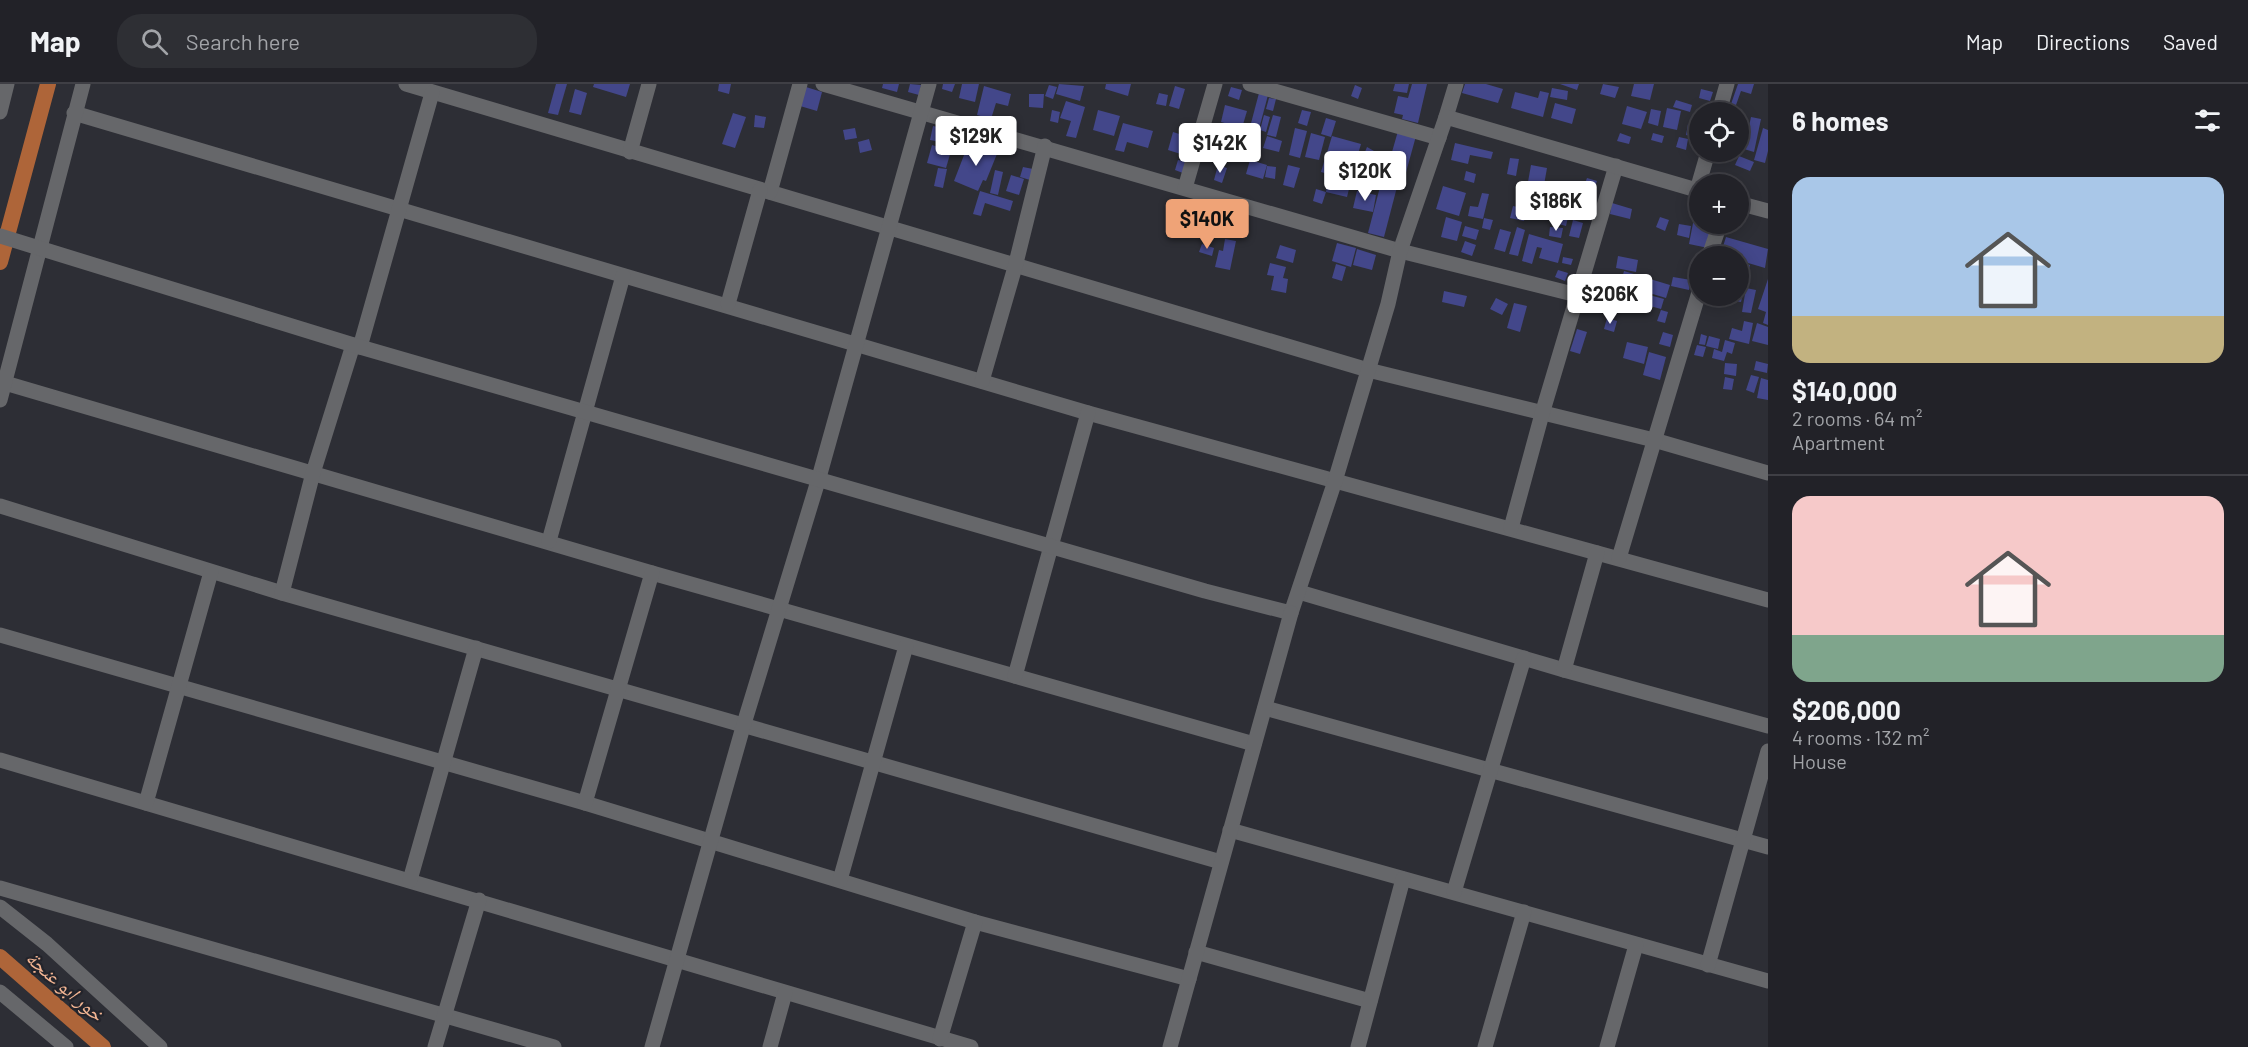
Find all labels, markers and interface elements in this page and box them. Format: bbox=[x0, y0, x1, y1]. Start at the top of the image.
search box bbox=[117, 14, 537, 68]
text: Map bbox=[30, 24, 81, 58]
icon: search bbox=[138, 25, 171, 58]
text: Search here bbox=[186, 28, 300, 54]
text: Map bbox=[1966, 29, 2003, 54]
text: Directions bbox=[2036, 29, 2130, 54]
text: Saved bbox=[2163, 29, 2218, 54]
map controls bbox=[1689, 102, 1749, 306]
button: locate bbox=[1689, 102, 1749, 162]
icon: filters bbox=[2191, 104, 2224, 137]
text: 6 homes bbox=[1792, 105, 1889, 136]
pin: $129K bbox=[934, 116, 1018, 167]
text: $129K bbox=[950, 123, 1002, 147]
pin: $142K bbox=[1178, 123, 1262, 174]
text: $142K bbox=[1193, 130, 1247, 154]
pin: $120K bbox=[1323, 151, 1407, 202]
text: $120K bbox=[1338, 158, 1392, 182]
button: + bbox=[1689, 174, 1749, 234]
pin: $186K bbox=[1514, 181, 1598, 232]
text: $186K bbox=[1530, 188, 1582, 212]
pin: $140K bbox=[1165, 199, 1249, 250]
text: $140K bbox=[1180, 206, 1234, 230]
icon: home bbox=[1954, 216, 2062, 324]
button: − bbox=[1689, 246, 1749, 306]
pin: $206K bbox=[1568, 274, 1652, 325]
text: $206K bbox=[1581, 281, 1639, 305]
text: $140,000 bbox=[1792, 375, 1897, 406]
text: 2 rooms · 64 m² bbox=[1792, 406, 1922, 430]
text: Apartment bbox=[1792, 430, 1885, 454]
icon: home bbox=[1954, 535, 2062, 643]
text: $206,000 bbox=[1792, 694, 1901, 725]
text: 4 rooms · 132 m² bbox=[1792, 725, 1929, 749]
text: House bbox=[1792, 749, 1847, 773]
water label: خور ابو عنجة bbox=[21, 945, 110, 1027]

